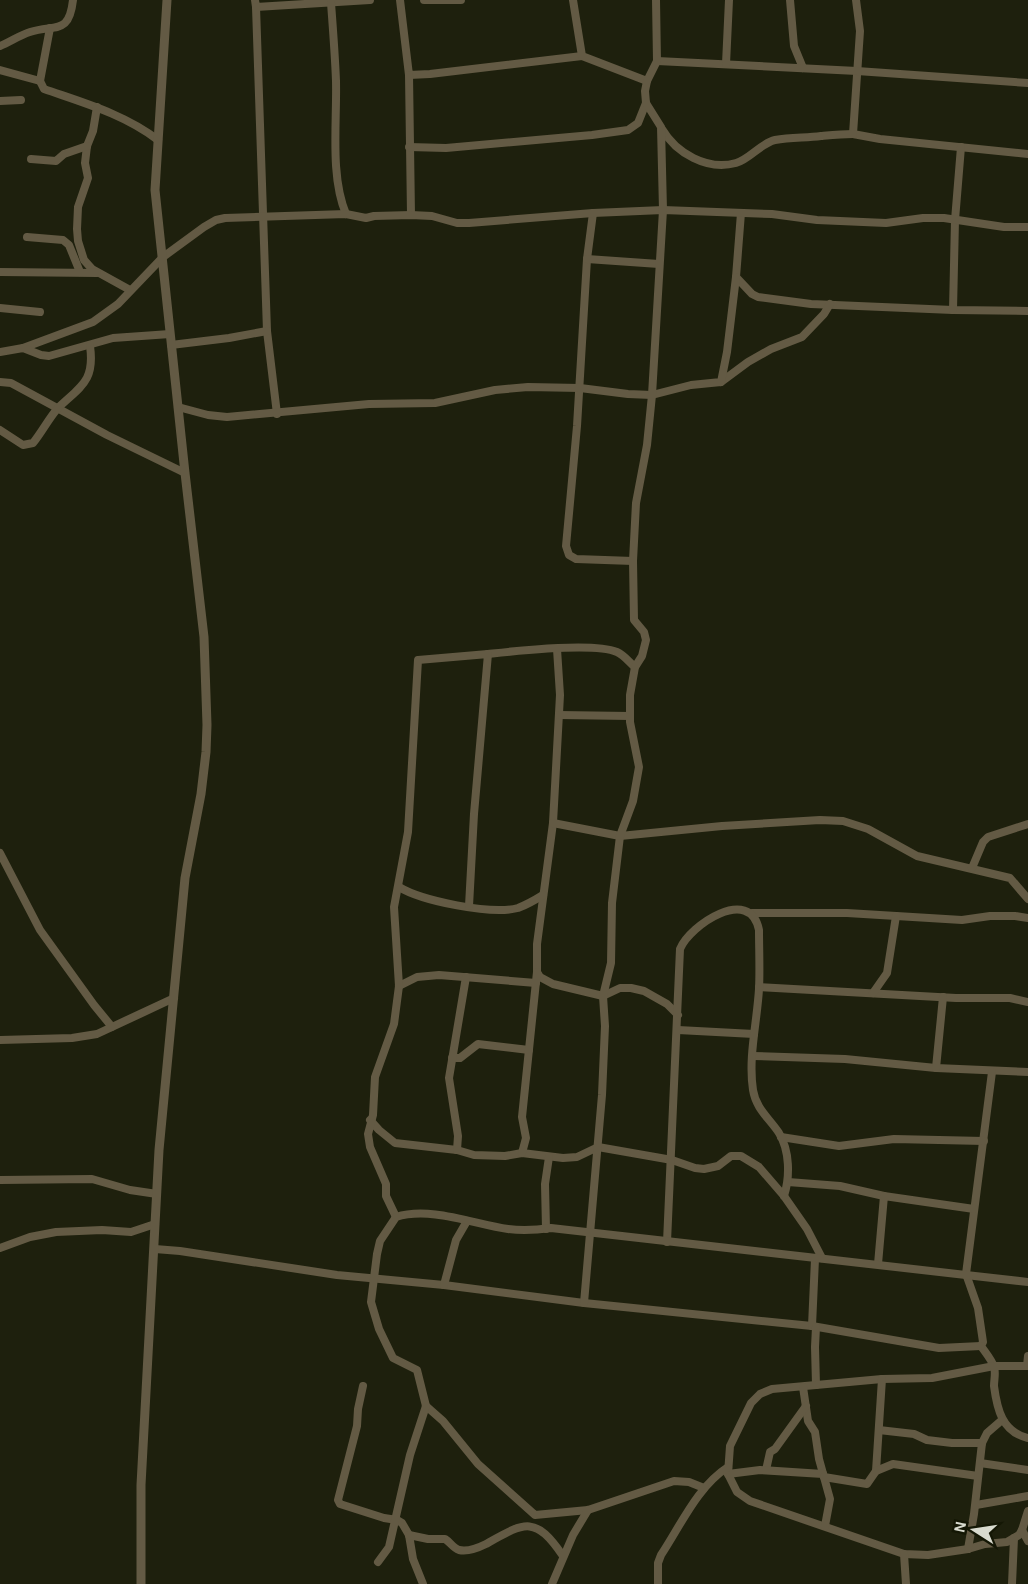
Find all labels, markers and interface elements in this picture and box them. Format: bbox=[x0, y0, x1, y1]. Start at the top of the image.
north arrow bbox=[944, 1500, 1004, 1560]
text: N bbox=[951, 1520, 969, 1534]

